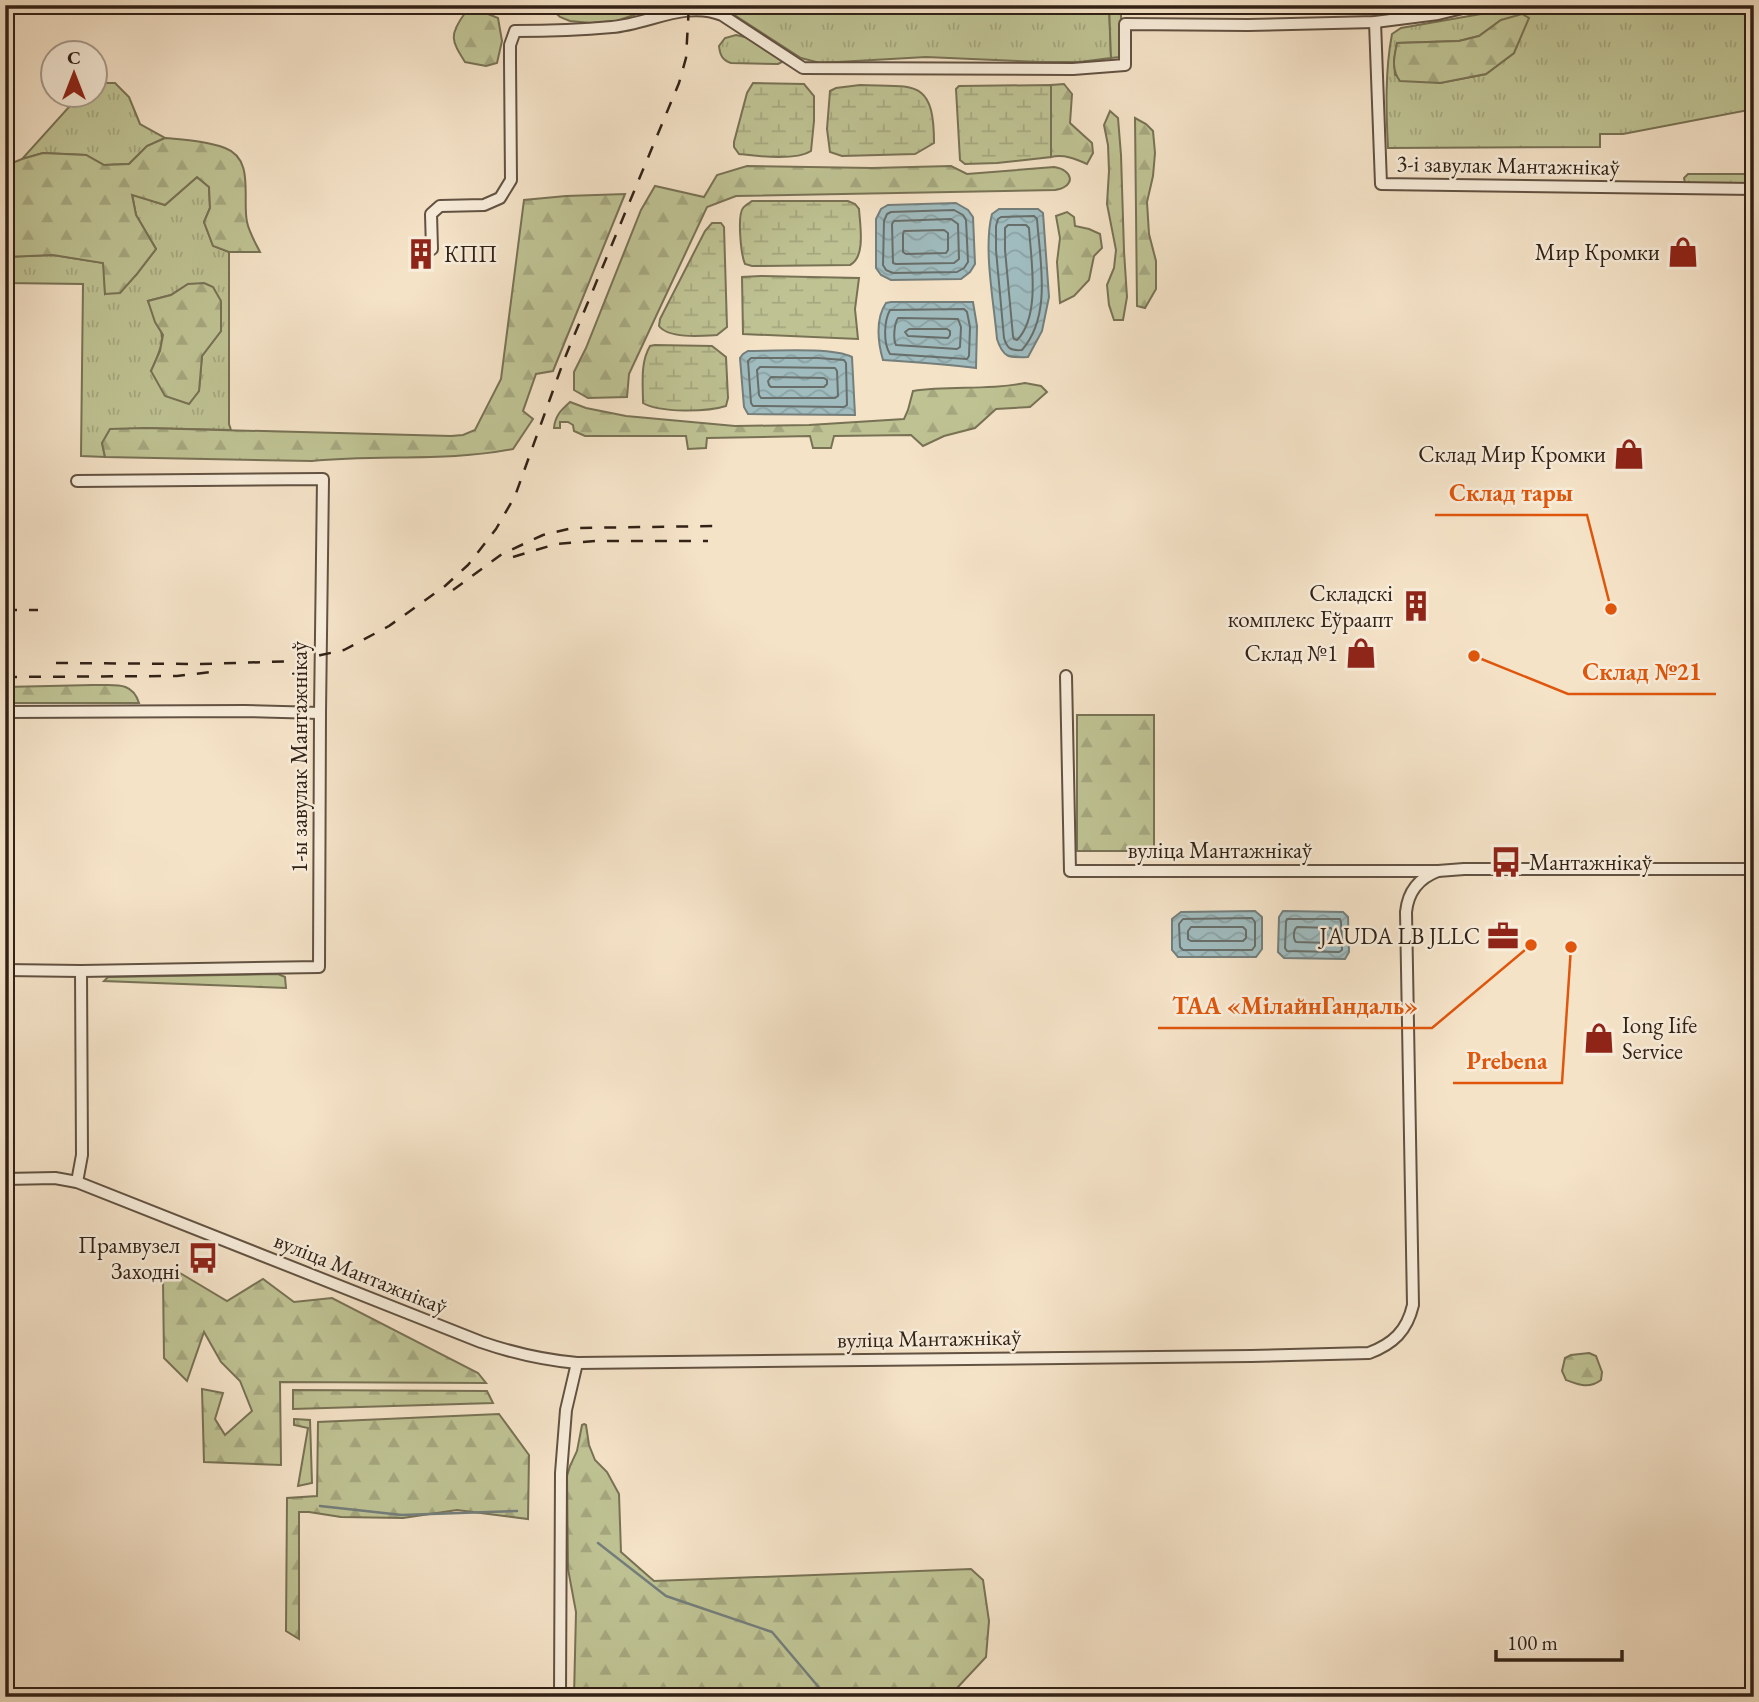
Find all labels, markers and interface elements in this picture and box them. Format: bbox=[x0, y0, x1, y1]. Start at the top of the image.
north arrow bbox=[38, 38, 108, 108]
text: С bbox=[67, 45, 81, 70]
street label: 3-і завулак Мантажнікаў bbox=[1396, 148, 1621, 182]
shop icon: Мир Кромки bbox=[1666, 235, 1700, 269]
building icon: КПП bbox=[404, 237, 438, 271]
place label: Мир Кромки bbox=[1535, 237, 1660, 267]
place label: КПП bbox=[444, 239, 497, 269]
shop icon: Склад Мир Кромки bbox=[1612, 437, 1646, 471]
place label: Склад Мир Кромки bbox=[1418, 439, 1606, 469]
callout: Склад тары bbox=[1435, 470, 1587, 515]
text: Склад тары bbox=[1449, 477, 1573, 508]
place label: Складскі комплекс Еўраапт bbox=[1228, 578, 1394, 634]
building icon: Складскі комплекс Еўраапт bbox=[1399, 589, 1433, 623]
shop icon: Склад №1 bbox=[1344, 636, 1378, 670]
place label: Склад №1 bbox=[1244, 638, 1338, 668]
street label: 1-ы завулак Мантажнікаў bbox=[284, 640, 314, 873]
callout: Склад №21 bbox=[1568, 649, 1716, 694]
text: Склад №21 bbox=[1582, 656, 1702, 687]
street label: вуліца Мантажнікаў bbox=[1128, 835, 1313, 865]
bus stop icon: Мантажнікаў bbox=[1489, 845, 1523, 879]
place label: Мантажнікаў bbox=[1529, 847, 1653, 877]
office icon: JAUDA LB JLLC bbox=[1486, 919, 1520, 953]
place label: JAUDA LB JLLC bbox=[1318, 921, 1480, 951]
callout: ТАА «МілайнГандаль» bbox=[1158, 983, 1432, 1028]
text: ТАА «МілайнГандаль» bbox=[1172, 990, 1418, 1021]
place label: Iong Iife Service bbox=[1622, 1010, 1697, 1066]
shop icon: Iong Iife Service bbox=[1582, 1021, 1616, 1055]
callout: Prebena bbox=[1453, 1038, 1562, 1083]
text: Prebena bbox=[1466, 1045, 1548, 1076]
street label: вуліца Мантажнікаў bbox=[270, 1225, 453, 1322]
place label: Прамвузел Заходні bbox=[78, 1230, 180, 1286]
bus stop icon: Прамвузел Заходні bbox=[186, 1241, 220, 1275]
street label: вуліца Мантажнікаў bbox=[837, 1321, 1022, 1355]
scale bar bbox=[1496, 1618, 1622, 1662]
text: 100 m bbox=[1507, 1629, 1558, 1656]

